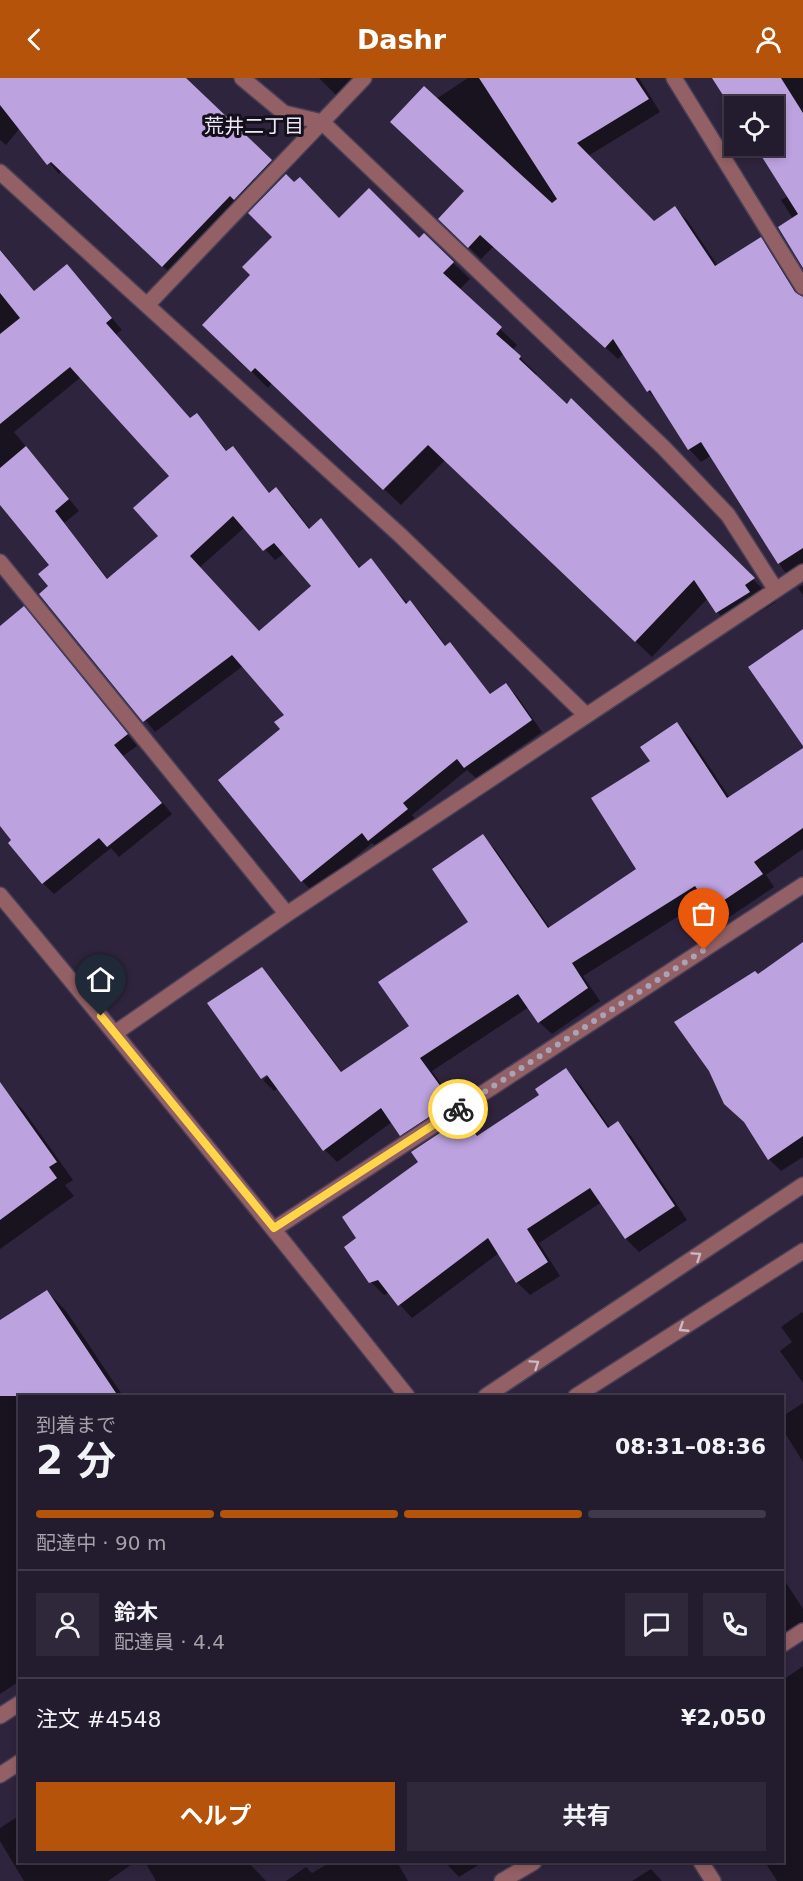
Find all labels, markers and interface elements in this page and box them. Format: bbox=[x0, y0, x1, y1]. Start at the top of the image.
icon: back bbox=[18, 23, 51, 56]
icon: person bbox=[752, 23, 785, 56]
text: Dashr bbox=[357, 24, 446, 55]
map controls bbox=[724, 96, 784, 156]
button: locate bbox=[724, 96, 784, 156]
district label: 荒井二丁目 bbox=[204, 114, 304, 138]
pin bbox=[678, 888, 729, 950]
icon: bag bbox=[687, 897, 720, 930]
pin bbox=[75, 954, 126, 1016]
icon: home bbox=[84, 963, 117, 996]
courier bbox=[428, 1079, 488, 1139]
icon: bike bbox=[442, 1093, 475, 1126]
one-way arrow bbox=[690, 1252, 701, 1263]
one-way arrow bbox=[679, 1321, 690, 1332]
one-way arrow bbox=[528, 1360, 539, 1371]
text: 到着まで bbox=[36, 1413, 116, 1437]
text: 08:31–08:36 bbox=[615, 1434, 766, 1459]
text: 2 分 bbox=[36, 1438, 116, 1483]
text: 配達中 · 90 m bbox=[36, 1531, 166, 1555]
button: person bbox=[36, 1593, 99, 1656]
button: chat bbox=[625, 1593, 688, 1656]
button: phone bbox=[703, 1593, 766, 1656]
text: 鈴木 bbox=[114, 1600, 158, 1625]
text: 配達員 · 4.4 bbox=[114, 1630, 225, 1654]
text: ¥2,050 bbox=[681, 1705, 766, 1730]
text: 注文 #4548 bbox=[36, 1707, 161, 1732]
button: ヘルプ bbox=[36, 1782, 395, 1851]
button: 共有 bbox=[407, 1782, 766, 1851]

